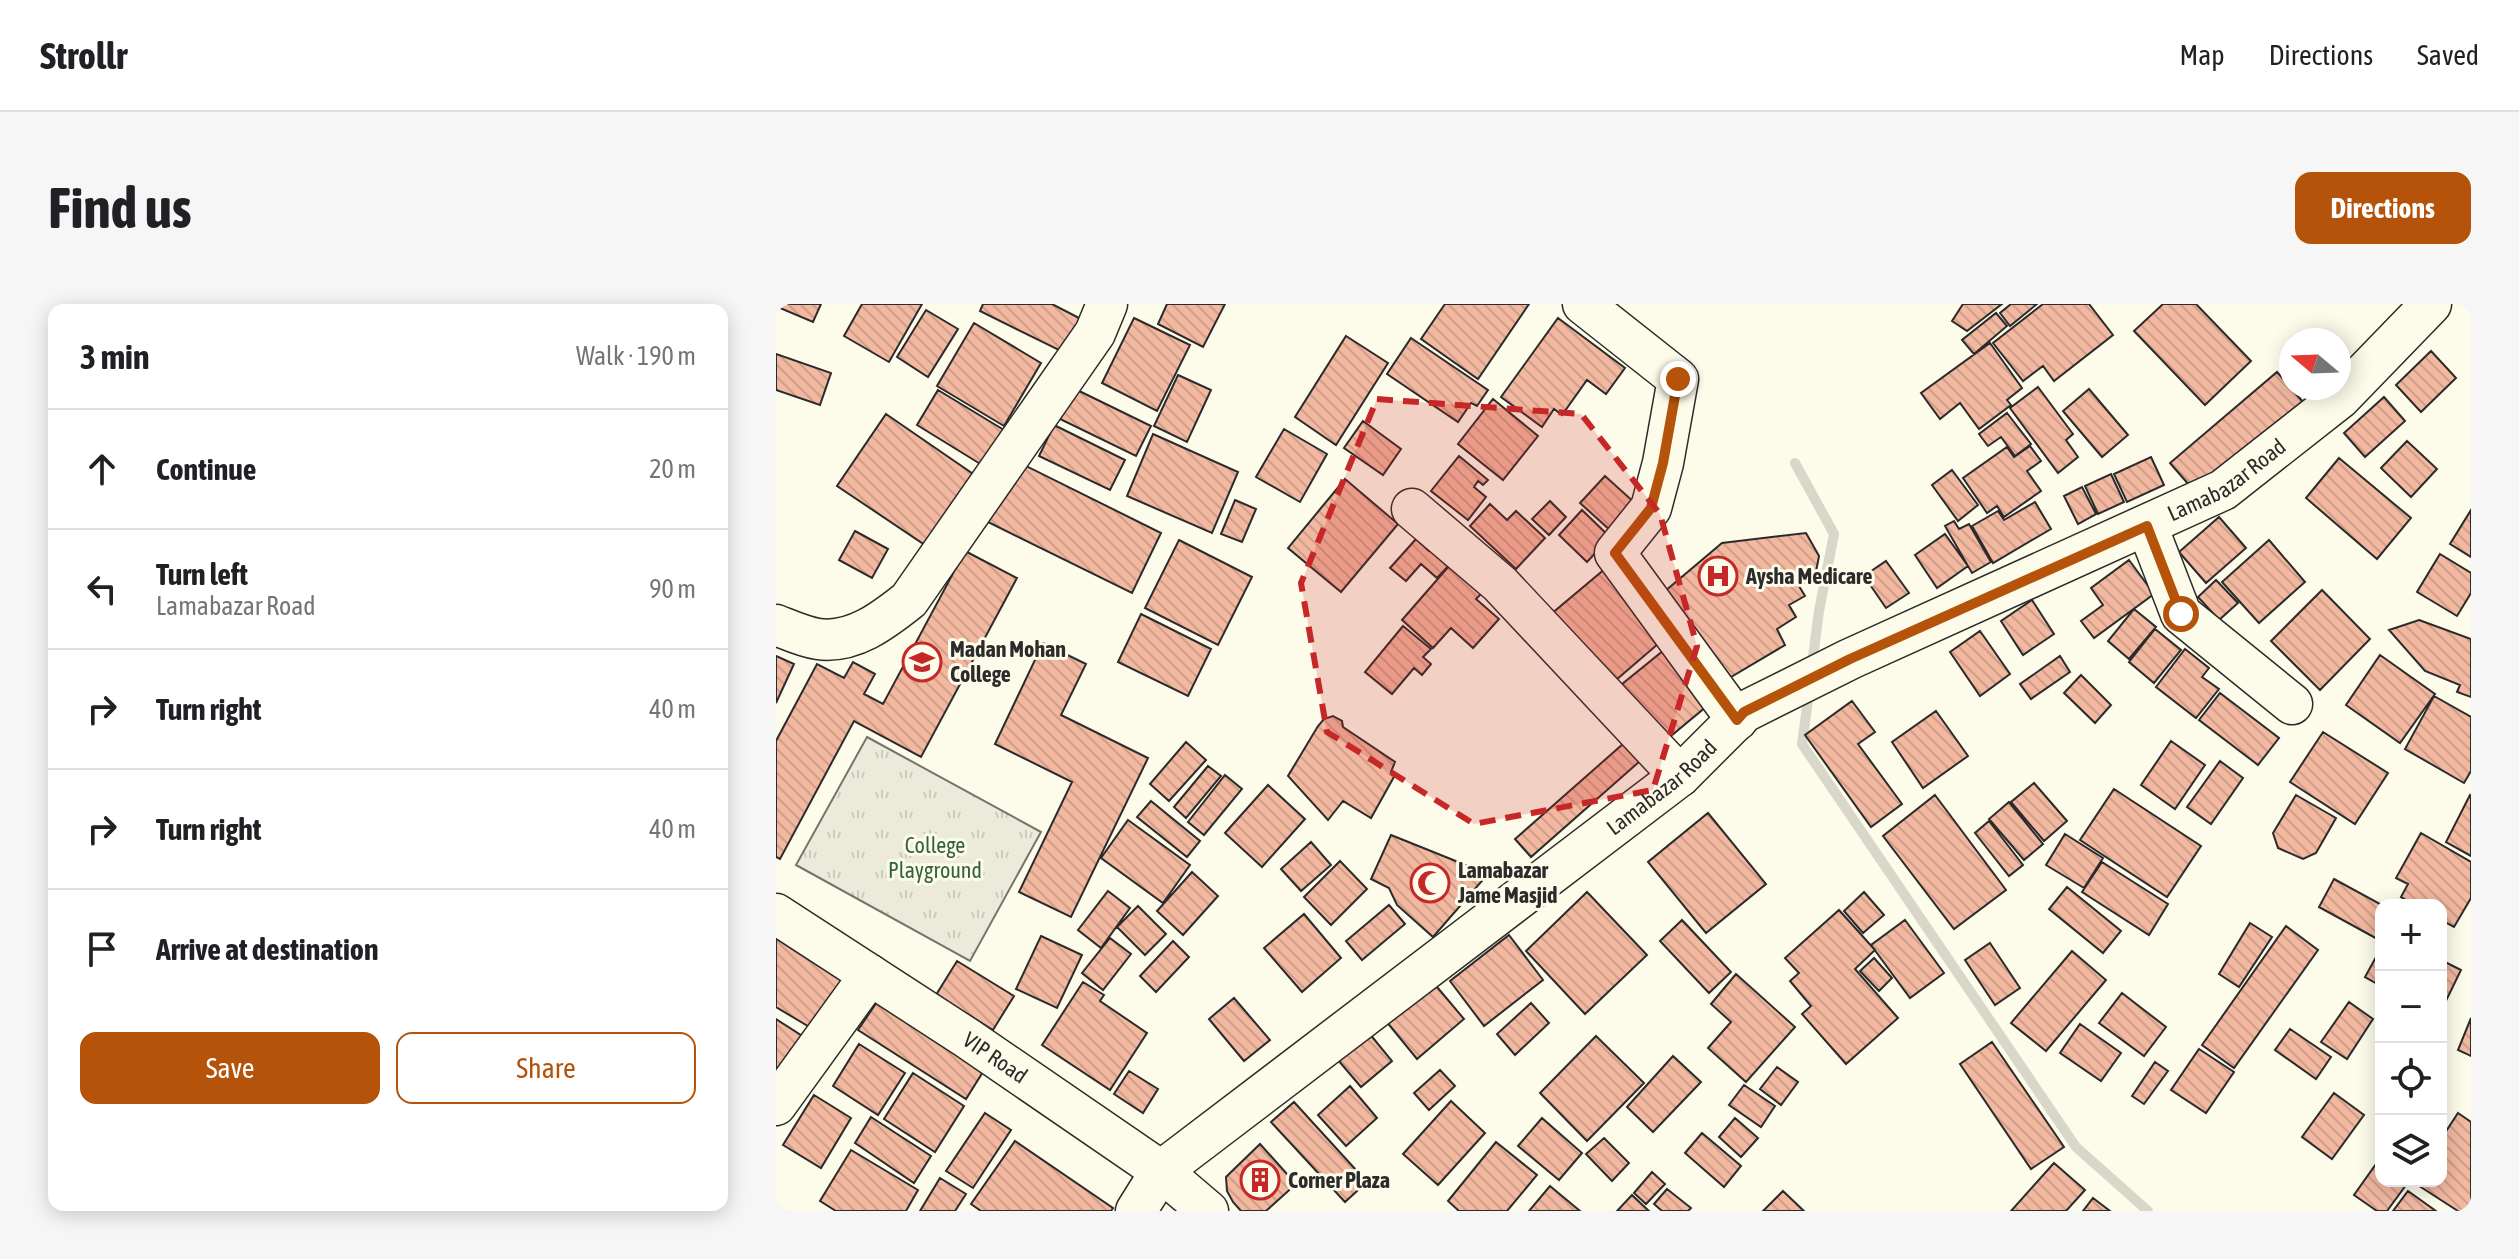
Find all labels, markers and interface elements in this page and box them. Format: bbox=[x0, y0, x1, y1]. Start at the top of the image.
text: Strollr bbox=[40, 34, 127, 77]
text: Map bbox=[2180, 39, 2225, 71]
text: Directions bbox=[2269, 39, 2373, 71]
text: Saved bbox=[2417, 39, 2479, 71]
button: Directions bbox=[2295, 172, 2471, 244]
text: Find us bbox=[48, 176, 192, 240]
north arrow bbox=[2279, 328, 2351, 400]
text: 3 min bbox=[80, 337, 149, 376]
text: Walk · 190 m bbox=[576, 341, 696, 371]
route end bbox=[1660, 361, 1696, 397]
street label: Lamabazar Road bbox=[2163, 433, 2291, 526]
icon: ahead bbox=[80, 447, 124, 491]
text: Continue bbox=[156, 452, 256, 486]
text: 20 m bbox=[649, 454, 696, 484]
hospital icon: Aysha Medicare bbox=[1697, 555, 1739, 597]
text: Turn left bbox=[156, 557, 248, 591]
place label: Aysha Medicare bbox=[1745, 563, 1872, 589]
icon: left bbox=[80, 567, 124, 611]
text: 90 m bbox=[649, 574, 696, 604]
text: Lamabazar Road bbox=[156, 591, 316, 621]
route start bbox=[2163, 596, 2199, 632]
place label: Madan Mohan College bbox=[950, 636, 1066, 687]
school or university icon: Madan Mohan College bbox=[901, 641, 943, 683]
icon: right bbox=[80, 687, 124, 731]
text: Turn right bbox=[156, 692, 262, 726]
text: 40 m bbox=[649, 694, 696, 724]
street label: Lamabazar Road bbox=[1601, 734, 1722, 840]
icon: right bbox=[80, 807, 124, 851]
text: Turn right bbox=[156, 812, 262, 846]
text: 40 m bbox=[649, 814, 696, 844]
park label: College Playground bbox=[888, 832, 982, 883]
place label: Lamabazar Jame Masjid bbox=[1457, 857, 1557, 908]
mosque icon: Lamabazar Jame Masjid bbox=[1409, 862, 1451, 904]
map controls bbox=[2375, 899, 2447, 1187]
button: + bbox=[2375, 899, 2447, 971]
icon: arrive bbox=[80, 927, 124, 971]
text: Arrive at destination bbox=[156, 932, 378, 966]
button: − bbox=[2375, 971, 2447, 1043]
street label: VIP Road bbox=[958, 1026, 1032, 1089]
button: Save bbox=[80, 1032, 380, 1104]
button: Share bbox=[396, 1032, 696, 1104]
button: locate bbox=[2375, 1043, 2447, 1115]
button: layers bbox=[2375, 1115, 2447, 1187]
building icon: Corner Plaza bbox=[1239, 1159, 1281, 1201]
place label: Corner Plaza bbox=[1288, 1167, 1390, 1193]

